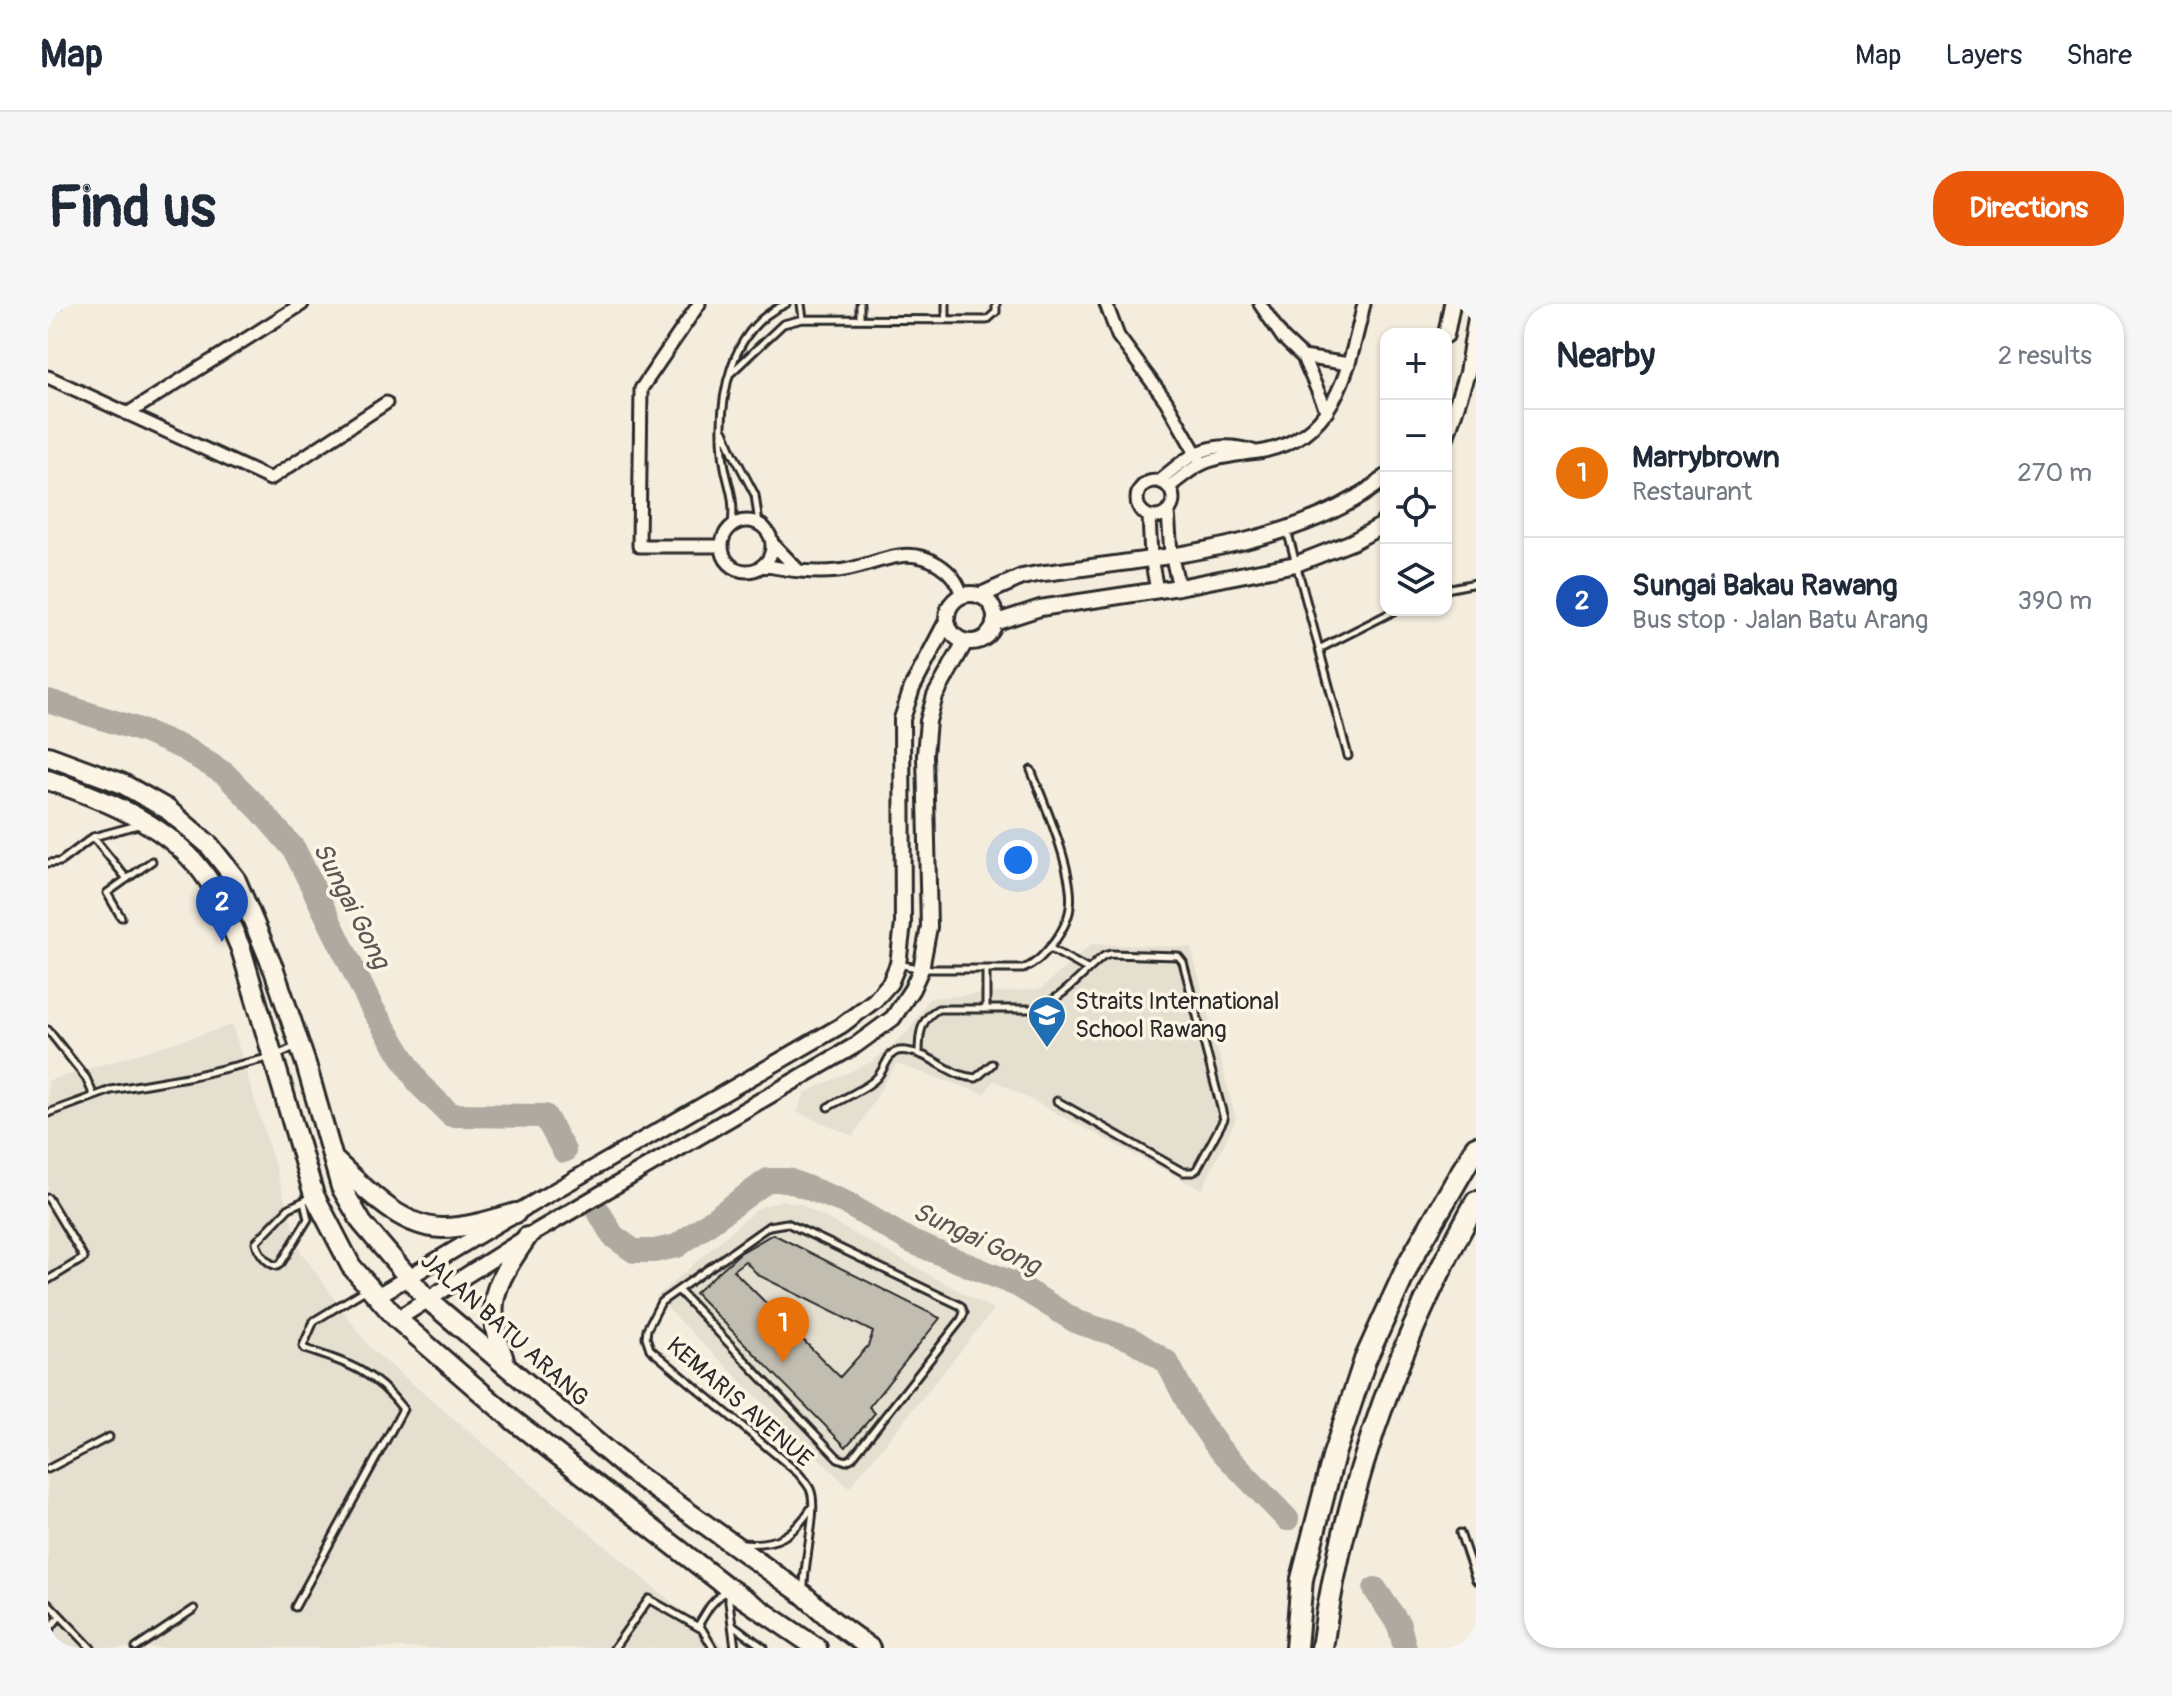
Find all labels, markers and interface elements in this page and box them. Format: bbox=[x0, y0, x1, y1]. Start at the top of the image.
text: Map bbox=[40, 31, 103, 79]
text: Map bbox=[1855, 38, 1901, 73]
text: Layers bbox=[1945, 38, 2022, 73]
text: Share bbox=[2066, 38, 2132, 73]
button: Directions bbox=[1933, 171, 2124, 246]
text: Find us bbox=[48, 174, 216, 243]
map controls bbox=[1380, 328, 1452, 616]
button: + bbox=[1380, 328, 1452, 400]
text: Nearby bbox=[1556, 335, 1655, 378]
text: 2 results bbox=[1998, 340, 2092, 372]
button: − bbox=[1380, 400, 1452, 472]
text: Marrybrown bbox=[1632, 439, 1780, 476]
text: 1 bbox=[1577, 457, 1587, 489]
text: 270 m bbox=[2017, 457, 2092, 489]
button: locate bbox=[1380, 472, 1452, 544]
text: Restaurant bbox=[1632, 476, 1752, 508]
button: layers bbox=[1380, 544, 1452, 616]
text: Sungai Bakau Rawang bbox=[1632, 567, 1898, 604]
text: 2 bbox=[1575, 585, 1589, 617]
text: 390 m bbox=[2018, 585, 2092, 617]
text: Bus stop · Jalan Batu Arang bbox=[1632, 604, 1928, 636]
water label: Sungai Gong bbox=[306, 837, 397, 976]
your location bbox=[998, 840, 1038, 880]
pin: 2 bbox=[196, 876, 248, 942]
place label: Straits International School Rawang bbox=[1075, 987, 1280, 1044]
school or university icon: Straits International School Rawang bbox=[1026, 994, 1068, 1049]
water label: Sungai Gong bbox=[908, 1195, 1047, 1283]
street label: JALAN BATU ARANG bbox=[415, 1246, 595, 1413]
pin: 1 bbox=[757, 1297, 809, 1363]
street label: KEMARIS AVENUE bbox=[661, 1331, 819, 1474]

